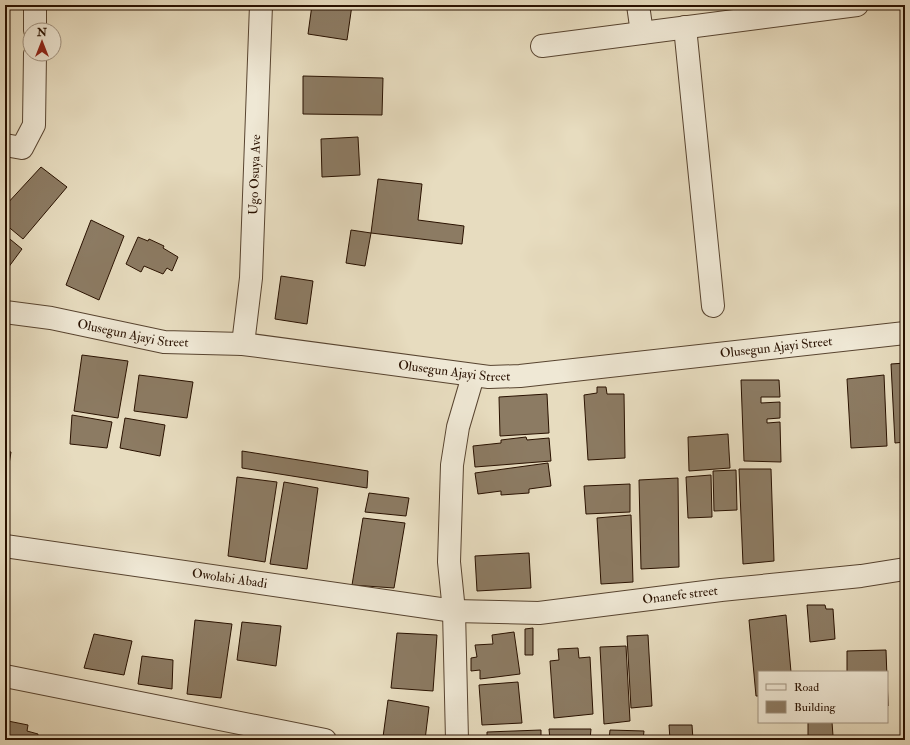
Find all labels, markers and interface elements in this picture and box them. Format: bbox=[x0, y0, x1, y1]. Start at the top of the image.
north arrow bbox=[22, 22, 62, 62]
text: N bbox=[36, 26, 48, 39]
street label: Ugo Osuya Ave bbox=[245, 134, 264, 215]
street label: Olusegun Ajayi Street bbox=[76, 316, 189, 351]
street label: Olusegun Ajayi Street bbox=[719, 333, 833, 362]
street label: Olusegun Ajayi Street bbox=[397, 357, 511, 385]
street label: Owolabi Abadi bbox=[191, 565, 269, 592]
street label: Onanefe street bbox=[642, 582, 719, 608]
legend bbox=[758, 671, 888, 723]
text: Road bbox=[794, 680, 819, 695]
text: Building bbox=[794, 700, 837, 715]

